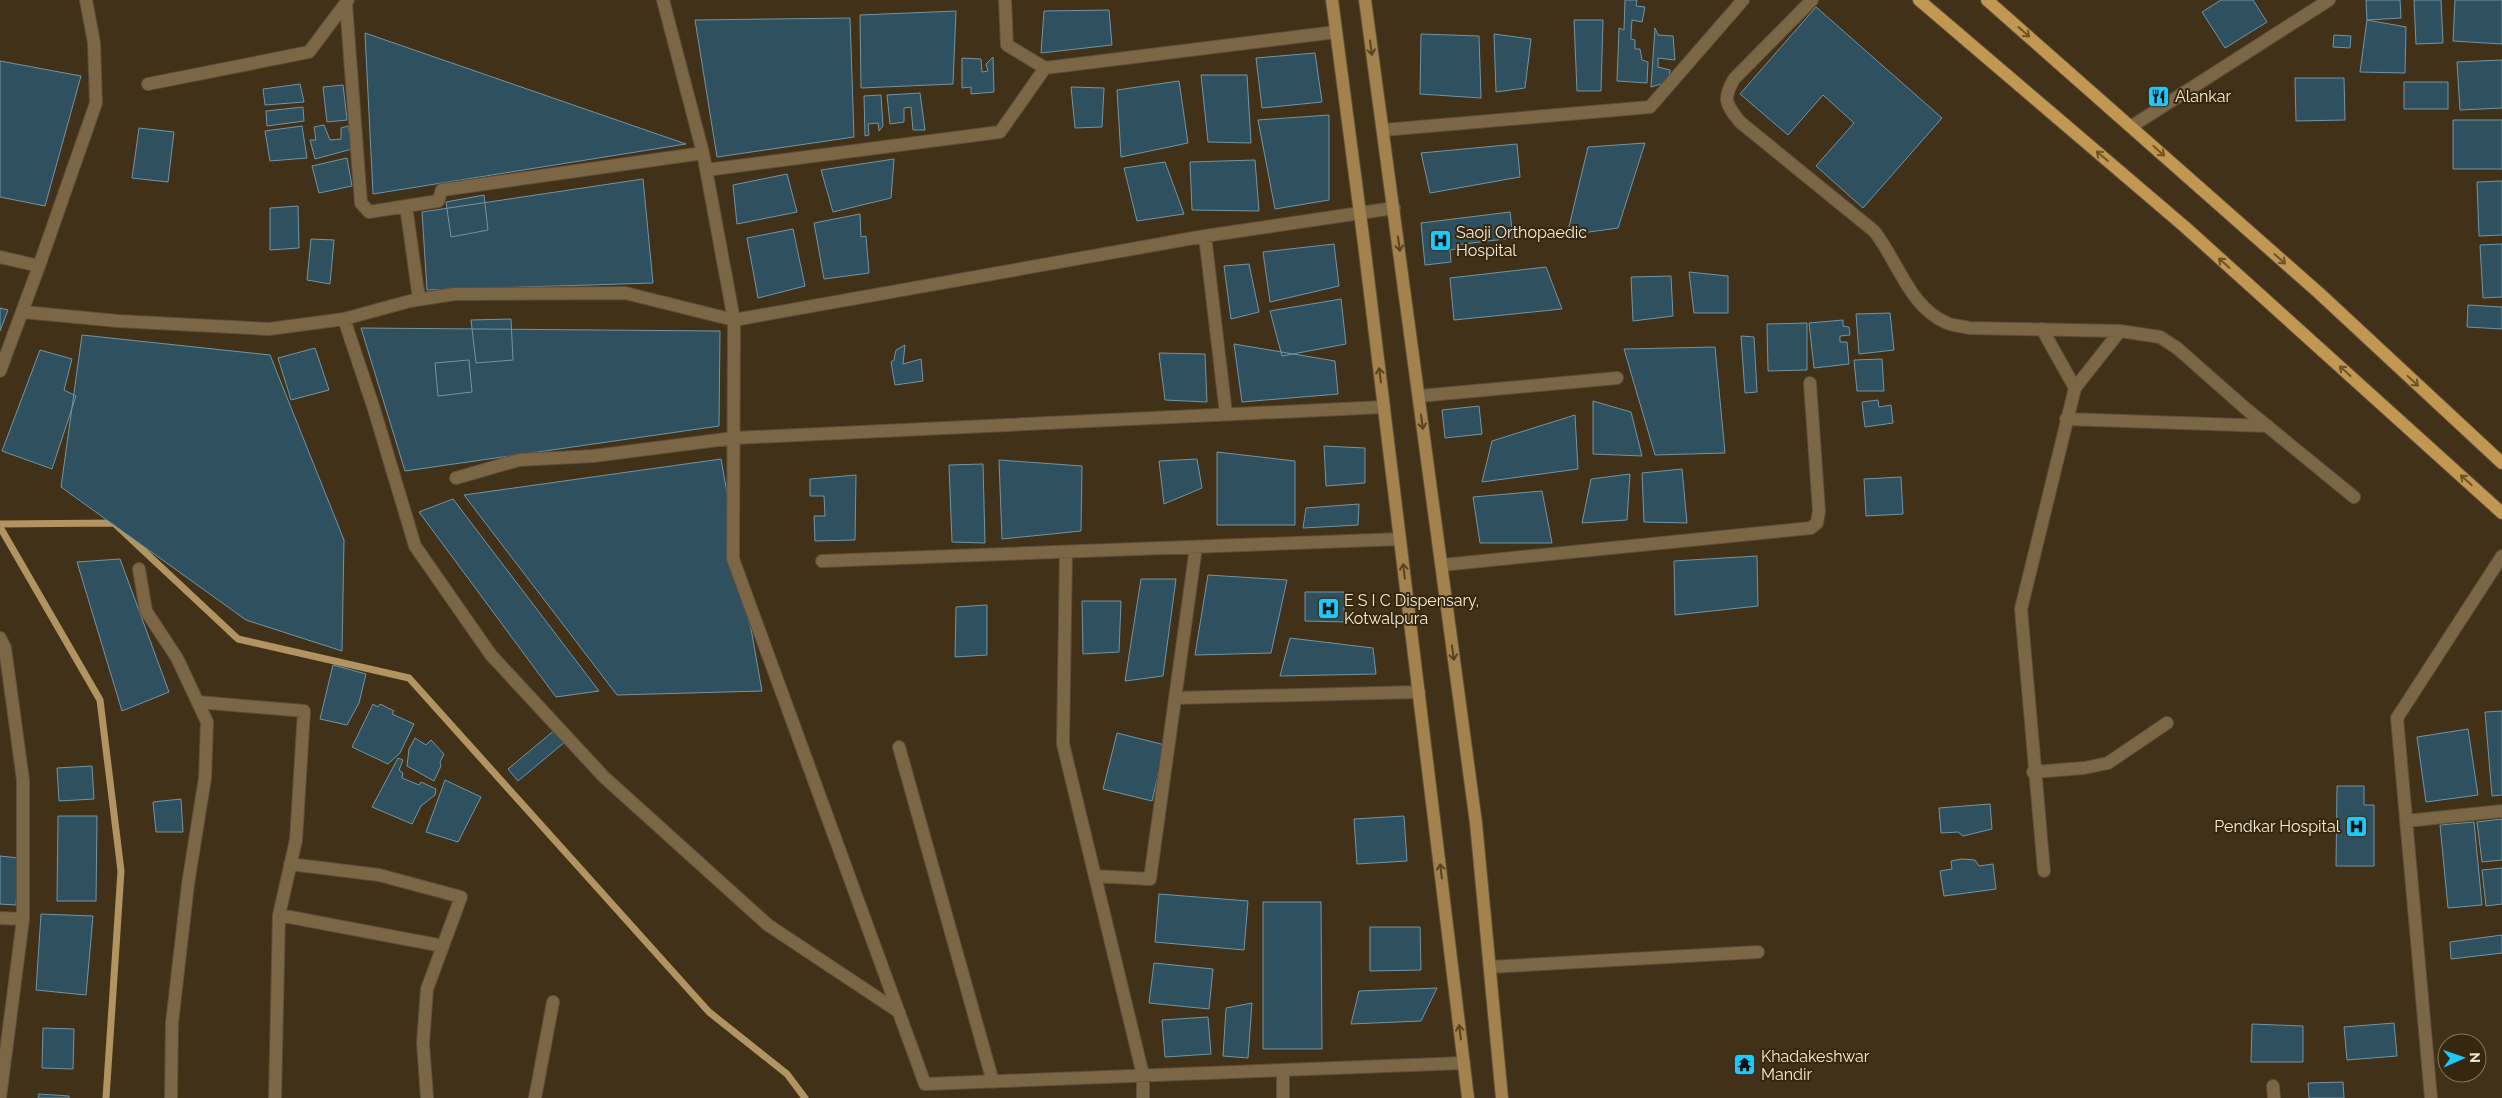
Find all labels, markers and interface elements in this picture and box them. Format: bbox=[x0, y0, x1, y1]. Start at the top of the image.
one-way arrow bbox=[2017, 26, 2030, 38]
one-way arrow bbox=[1367, 40, 1377, 56]
restaurant icon: Alankar bbox=[2147, 84, 2171, 108]
place label: Alankar bbox=[2175, 87, 2231, 106]
one-way arrow bbox=[2153, 145, 2166, 156]
one-way arrow bbox=[2095, 150, 2108, 162]
place label: Saoji Orthopaedic Hospital bbox=[1456, 223, 1587, 260]
hospital icon: Saoji Orthopaedic Hospital bbox=[1428, 229, 1452, 253]
one-way arrow bbox=[1394, 236, 1404, 252]
one-way arrow bbox=[2274, 253, 2287, 265]
one-way arrow bbox=[2218, 257, 2231, 268]
one-way arrow bbox=[2339, 366, 2352, 377]
one-way arrow bbox=[1375, 367, 1385, 383]
one-way arrow bbox=[2407, 375, 2419, 387]
one-way arrow bbox=[1418, 414, 1428, 430]
one-way arrow bbox=[2459, 474, 2472, 486]
one-way arrow bbox=[1399, 563, 1409, 579]
place label: E S I C Dispensary, Kotwalpura bbox=[1344, 591, 1479, 628]
hospital icon: E S I C Dispensary, Kotwalpura bbox=[1316, 597, 1340, 621]
one-way arrow bbox=[1449, 644, 1459, 660]
hospital icon: Pendkar Hospital bbox=[2344, 814, 2368, 838]
place label: Pendkar Hospital bbox=[2214, 817, 2341, 836]
one-way arrow bbox=[1436, 863, 1446, 879]
one-way arrow bbox=[1455, 1025, 1465, 1041]
north arrow bbox=[2437, 1033, 2487, 1083]
place label: Khadakeshwar Mandir bbox=[1761, 1047, 1870, 1084]
text: N bbox=[2467, 1052, 2483, 1063]
temple icon: Khadakeshwar Mandir bbox=[1733, 1053, 1757, 1077]

